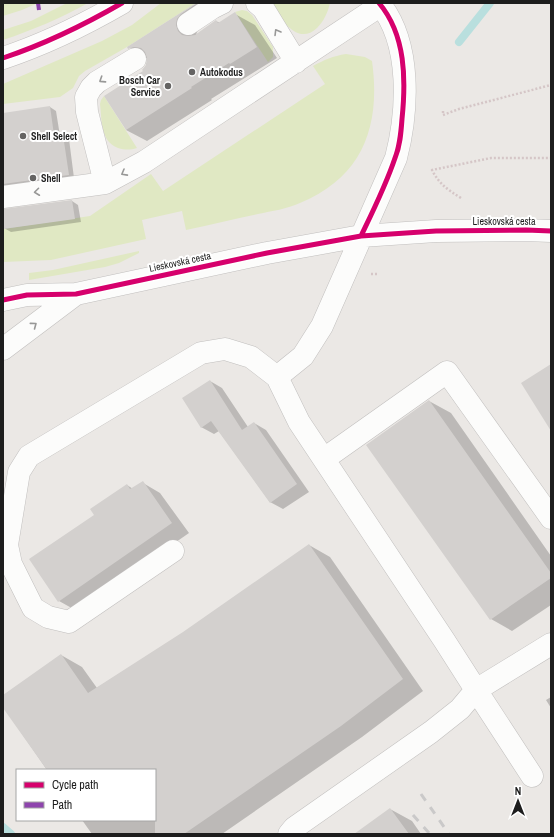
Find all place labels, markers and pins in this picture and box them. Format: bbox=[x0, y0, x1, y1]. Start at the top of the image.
place label: Autokodus bbox=[200, 66, 243, 79]
marker: Autokodus bbox=[187, 67, 197, 77]
place label: Bosch Car Service bbox=[119, 74, 161, 99]
marker: Bosch Car Service bbox=[163, 81, 173, 91]
place label: Shell Select bbox=[31, 130, 77, 143]
marker: Shell Select bbox=[18, 131, 28, 141]
place label: Shell bbox=[41, 172, 61, 185]
marker: Shell bbox=[28, 173, 38, 183]

